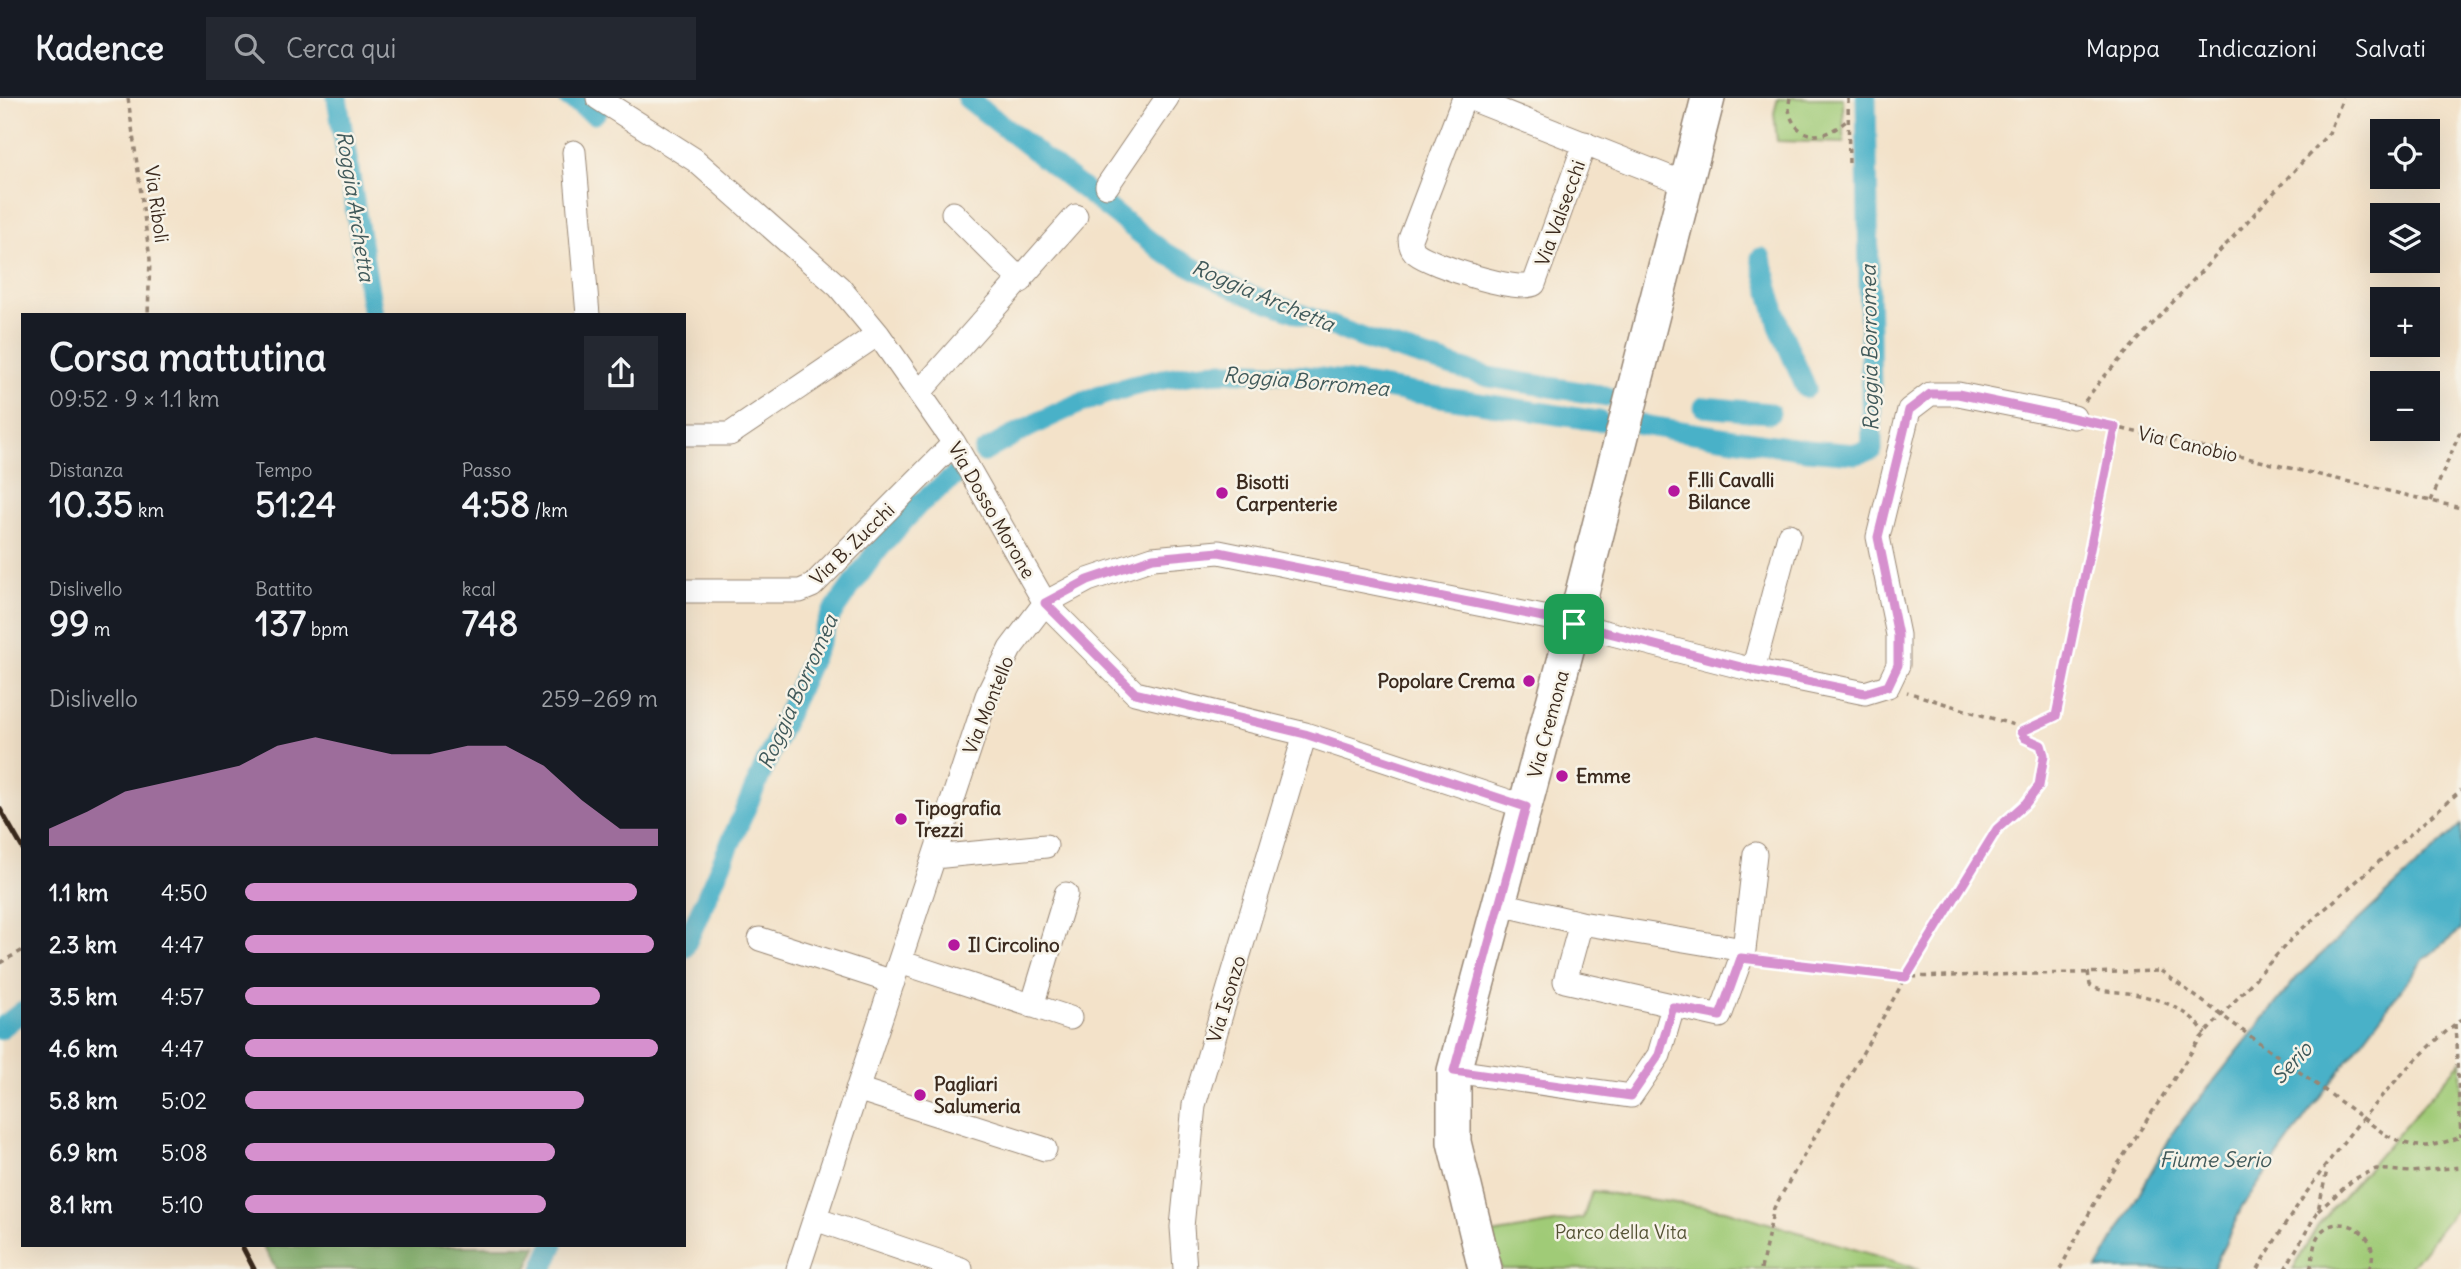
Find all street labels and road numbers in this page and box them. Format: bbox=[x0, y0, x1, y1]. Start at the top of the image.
street label: Via Valsecchi bbox=[1530, 157, 1590, 269]
street label: Via Riboli bbox=[140, 164, 174, 244]
street label: Via Canobio bbox=[2136, 421, 2240, 467]
street label: Via Dosso Morone bbox=[943, 437, 1041, 583]
street label: Via B. Zucchi bbox=[805, 498, 899, 590]
street label: Via Montello bbox=[957, 652, 1019, 758]
street label: Via Cremona bbox=[1522, 667, 1574, 780]
street label: Via Isonzo bbox=[1201, 953, 1251, 1045]

